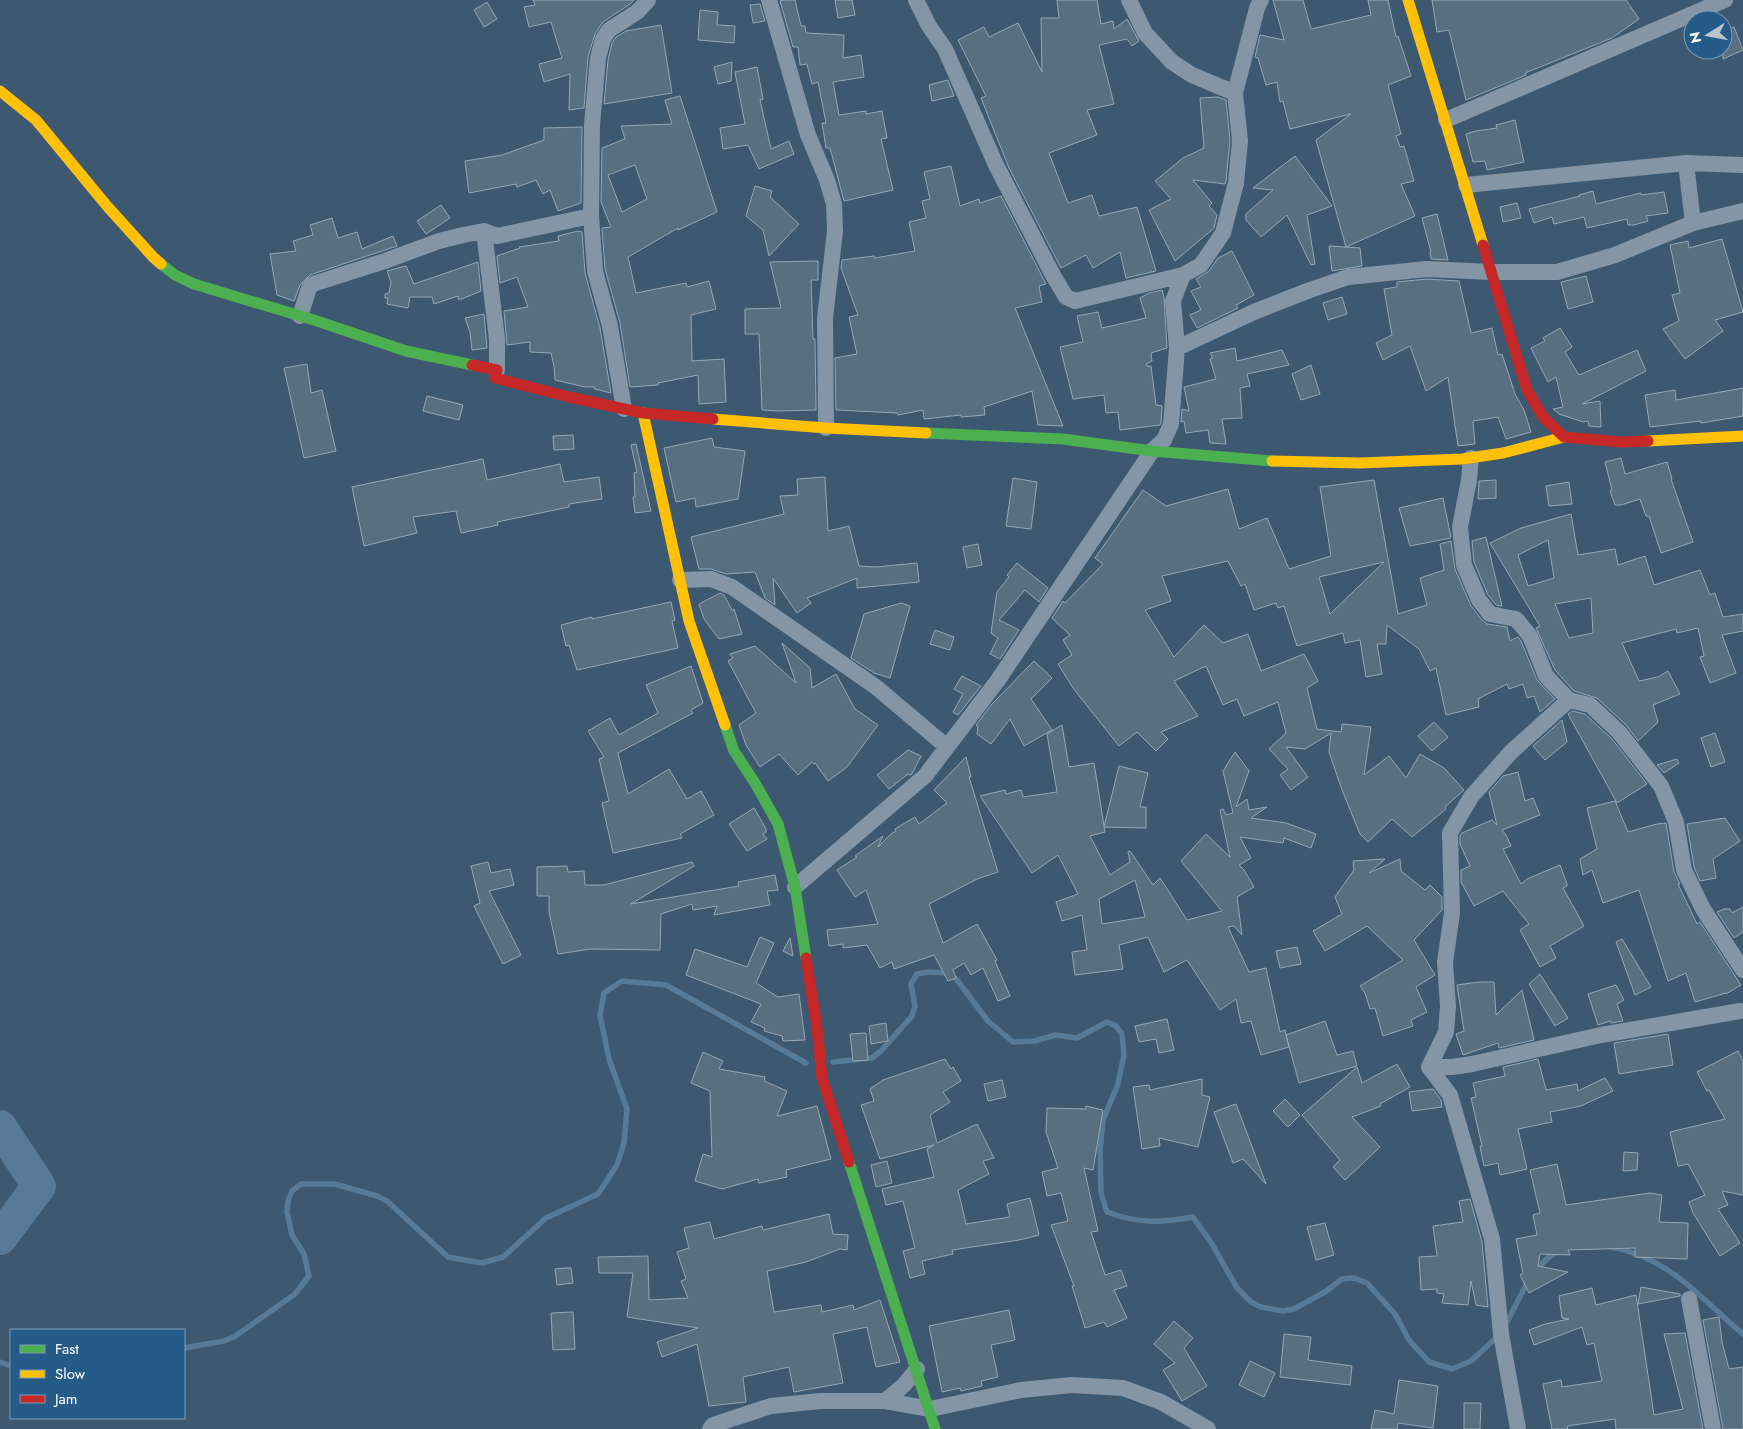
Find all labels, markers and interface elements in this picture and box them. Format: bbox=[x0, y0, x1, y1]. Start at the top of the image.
north arrow bbox=[1683, 10, 1733, 60]
text: N bbox=[1684, 30, 1706, 45]
legend bbox=[10, 1329, 185, 1419]
text: Fast bbox=[55, 1338, 79, 1360]
text: Slow bbox=[55, 1363, 86, 1385]
text: Jam bbox=[53, 1388, 78, 1410]

